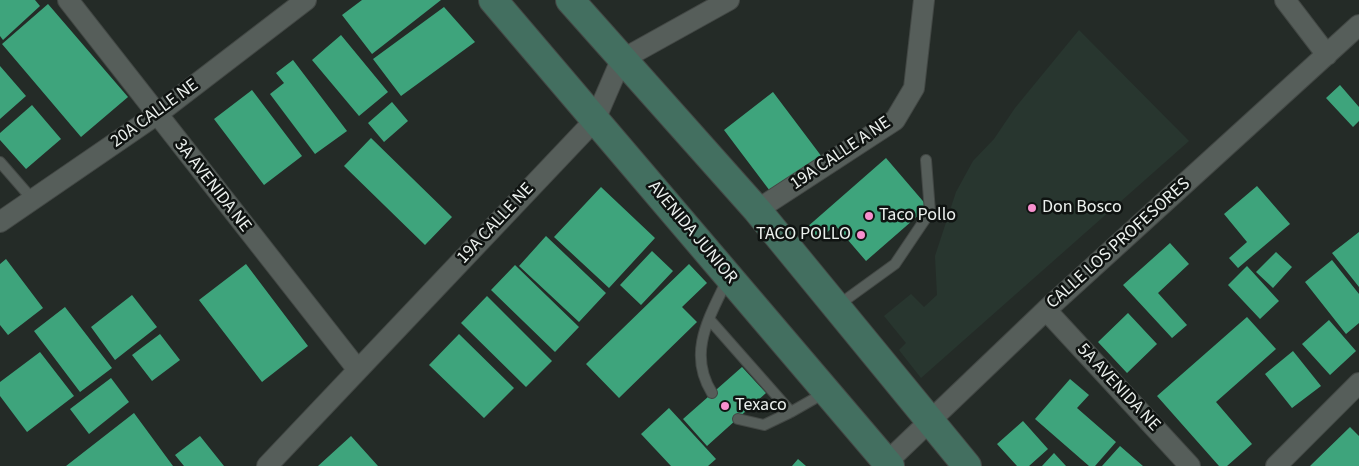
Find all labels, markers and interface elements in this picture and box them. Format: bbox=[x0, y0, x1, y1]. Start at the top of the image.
street label: 20A CALLE NE bbox=[107, 75, 203, 153]
street label: 19A CALLE A NE bbox=[787, 112, 895, 196]
street label: 3A AVENIDA NE bbox=[169, 135, 255, 237]
street label: CALLE LOS PROFESORES bbox=[1043, 174, 1195, 314]
street label: AVENIDA JUNIOR bbox=[643, 177, 741, 289]
street label: 19A CALLE NE bbox=[453, 179, 539, 269]
place label: Don Bosco bbox=[1042, 197, 1122, 219]
marker: Don Bosco bbox=[1026, 202, 1038, 214]
place label: Taco Pollo bbox=[879, 205, 956, 227]
marker: Taco Pollo bbox=[863, 210, 875, 222]
place label: TACO POLLO bbox=[756, 224, 851, 246]
marker: TACO POLLO bbox=[855, 229, 867, 241]
street label: 5A AVENIDA NE bbox=[1072, 340, 1164, 436]
place label: Texaco bbox=[735, 395, 787, 417]
marker: Texaco bbox=[719, 400, 731, 412]

